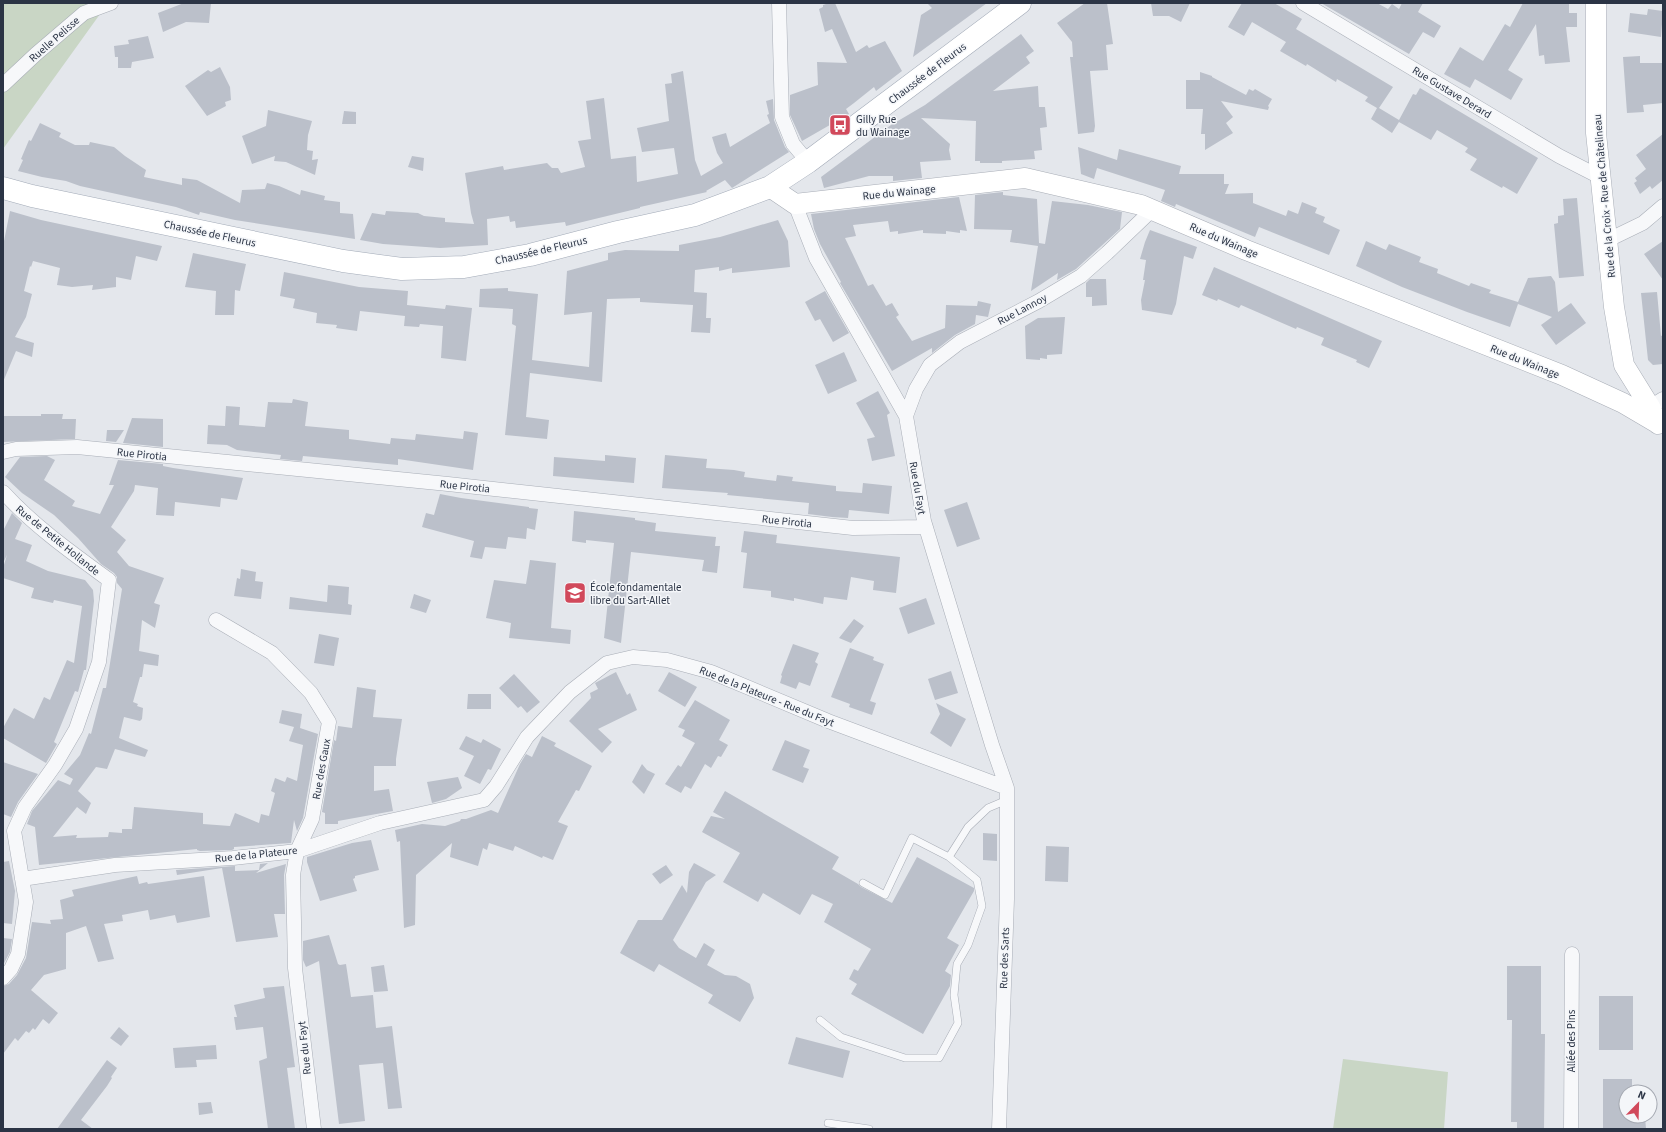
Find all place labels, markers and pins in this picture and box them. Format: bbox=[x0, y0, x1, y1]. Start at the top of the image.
bus stop icon: Gilly Rue du Wainage bbox=[827, 112, 853, 138]
place label: Gilly Rue du Wainage bbox=[856, 112, 910, 140]
school or university icon: École fondamentale libre du Sart-Allet bbox=[562, 580, 588, 606]
place label: École fondamentale libre du Sart-Allet bbox=[590, 580, 682, 608]

